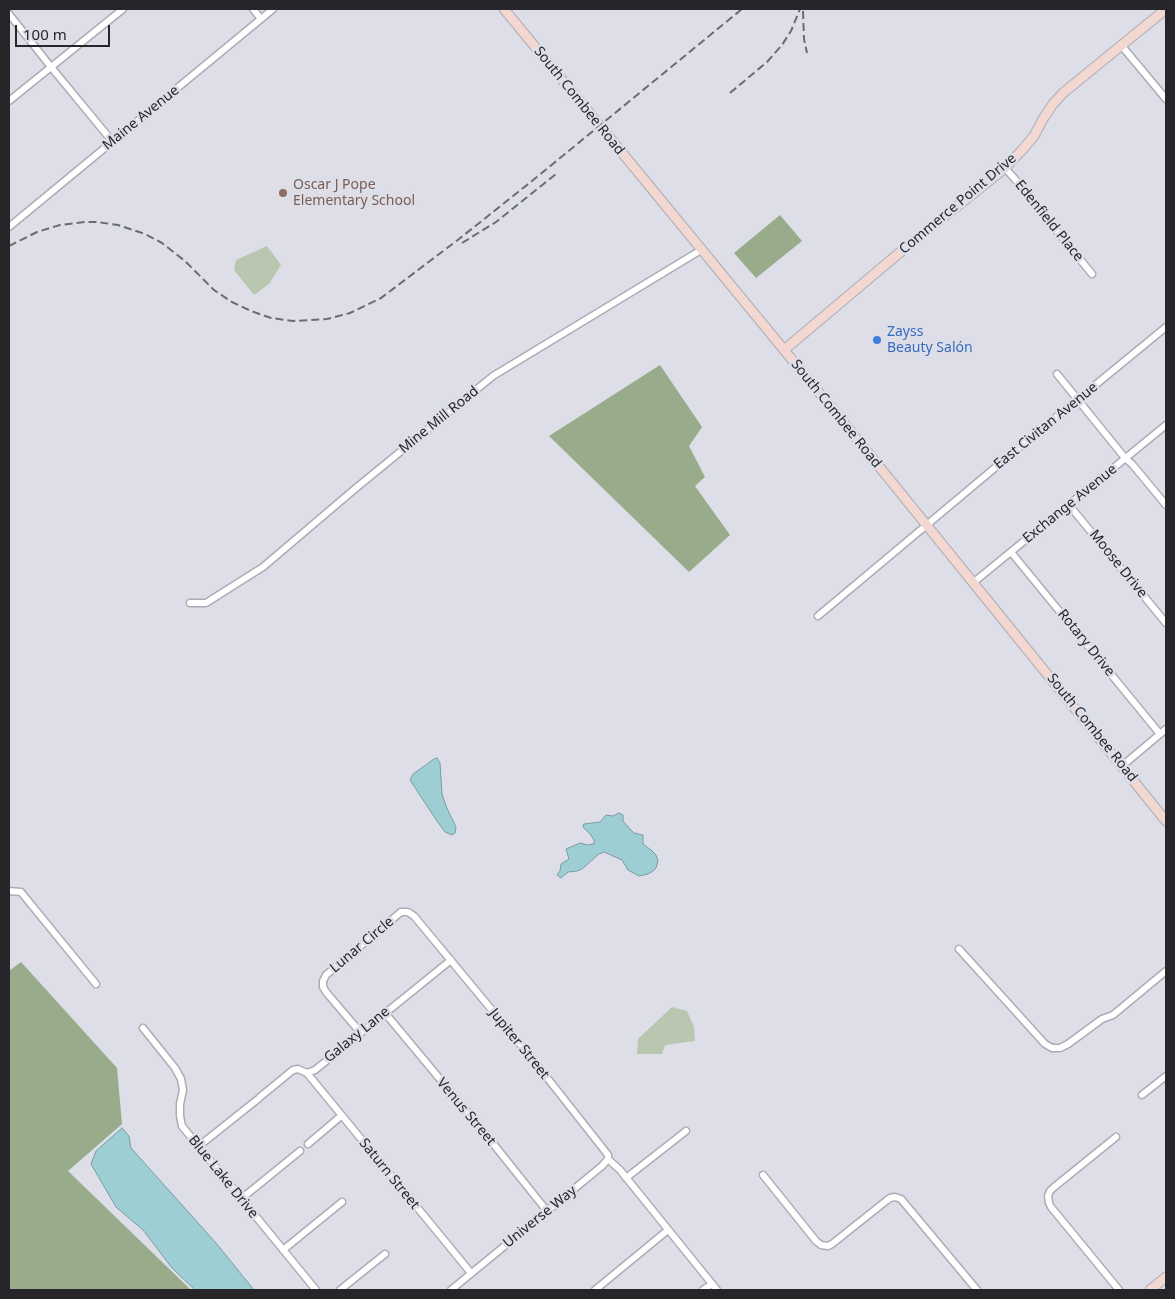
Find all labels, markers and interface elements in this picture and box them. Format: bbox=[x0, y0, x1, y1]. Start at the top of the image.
scale bar bbox=[18, 15, 112, 47]
text: 100 m bbox=[23, 24, 67, 44]
street label: South Combee Road bbox=[530, 44, 628, 158]
street label: Maine Avenue bbox=[99, 82, 183, 154]
street label: Commerce Point Drive bbox=[896, 150, 1020, 258]
place label: Oscar J Pope Elementary School bbox=[293, 177, 415, 210]
street label: Edenfield Place bbox=[1011, 177, 1087, 265]
marker: Oscar J Pope Elementary School bbox=[277, 187, 289, 199]
place label: Zayss Beauty Salón bbox=[887, 324, 973, 357]
marker: Zayss Beauty Salón bbox=[871, 334, 883, 346]
street label: South Combee Road bbox=[787, 357, 885, 471]
street label: East Civitan Avenue bbox=[991, 379, 1101, 473]
street label: Mine Mill Road bbox=[396, 383, 482, 457]
street label: Exchange Avenue bbox=[1020, 461, 1120, 547]
street label: Moose Drive bbox=[1086, 527, 1150, 601]
street label: Rotary Drive bbox=[1054, 606, 1118, 680]
street label: South Combee Road bbox=[1043, 671, 1141, 785]
street label: Lunar Circle bbox=[327, 913, 397, 977]
street label: Galaxy Lane bbox=[321, 1003, 393, 1067]
street label: Jupiter Street bbox=[485, 1005, 553, 1083]
street label: Venus Street bbox=[433, 1075, 499, 1149]
street label: Blue Lake Drive bbox=[184, 1132, 262, 1222]
street label: Saturn Street bbox=[355, 1135, 423, 1213]
street label: Universe Way bbox=[500, 1182, 580, 1252]

